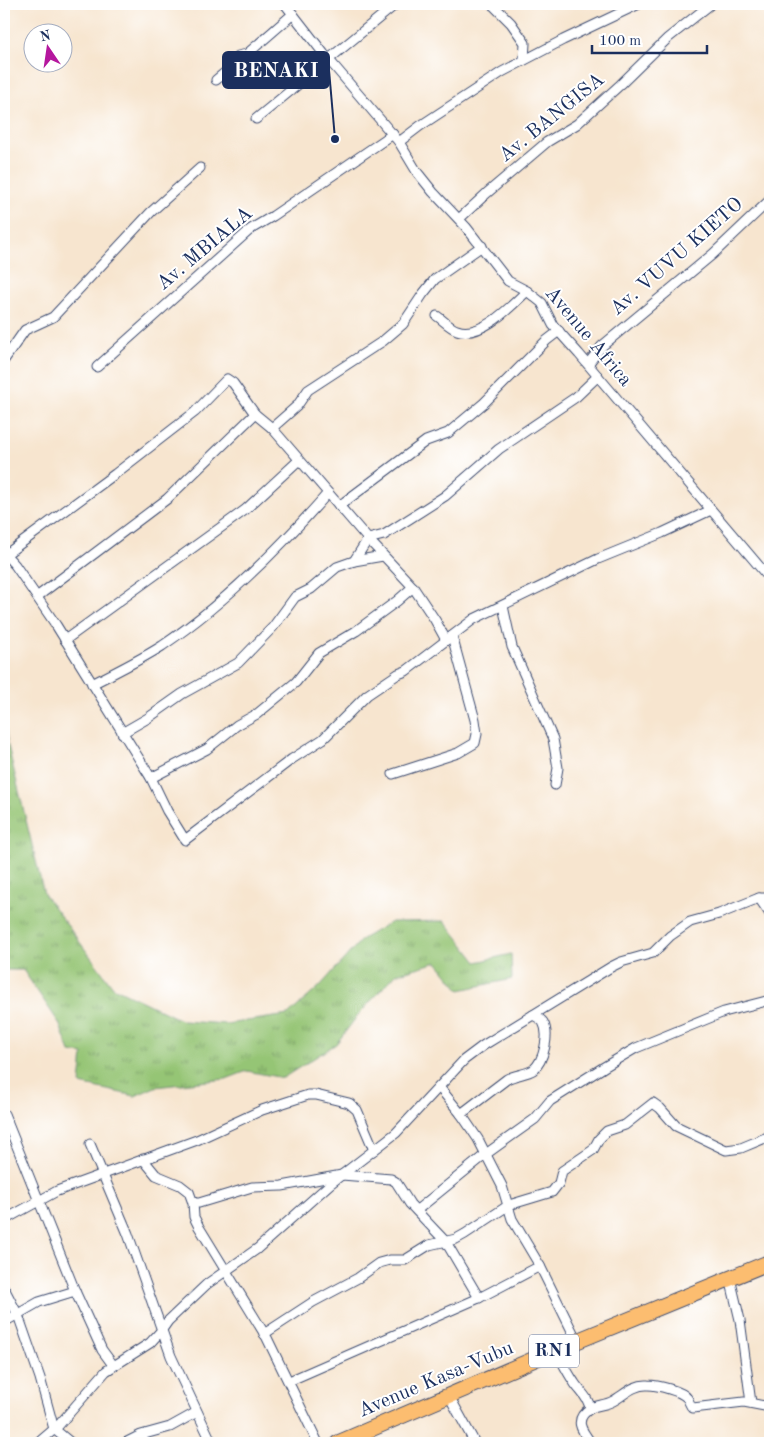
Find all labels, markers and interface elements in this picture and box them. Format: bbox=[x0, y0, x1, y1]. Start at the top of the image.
north arrow bbox=[22, 22, 72, 72]
scale bar bbox=[592, 22, 706, 54]
text: N bbox=[39, 28, 52, 44]
text: 100 m bbox=[599, 34, 641, 49]
callout: BENAKI bbox=[223, 52, 329, 88]
text: BENAKI bbox=[233, 61, 319, 82]
street label: Av. BANGISA bbox=[496, 70, 608, 166]
street label: Av. VUVU KIETO bbox=[607, 194, 747, 320]
street label: Av. MBIALA bbox=[153, 203, 257, 295]
street label: Avenue Africa bbox=[541, 283, 635, 391]
road number: RN1 bbox=[529, 1334, 579, 1368]
street label: Avenue Kasa-Vubu bbox=[356, 1338, 517, 1422]

